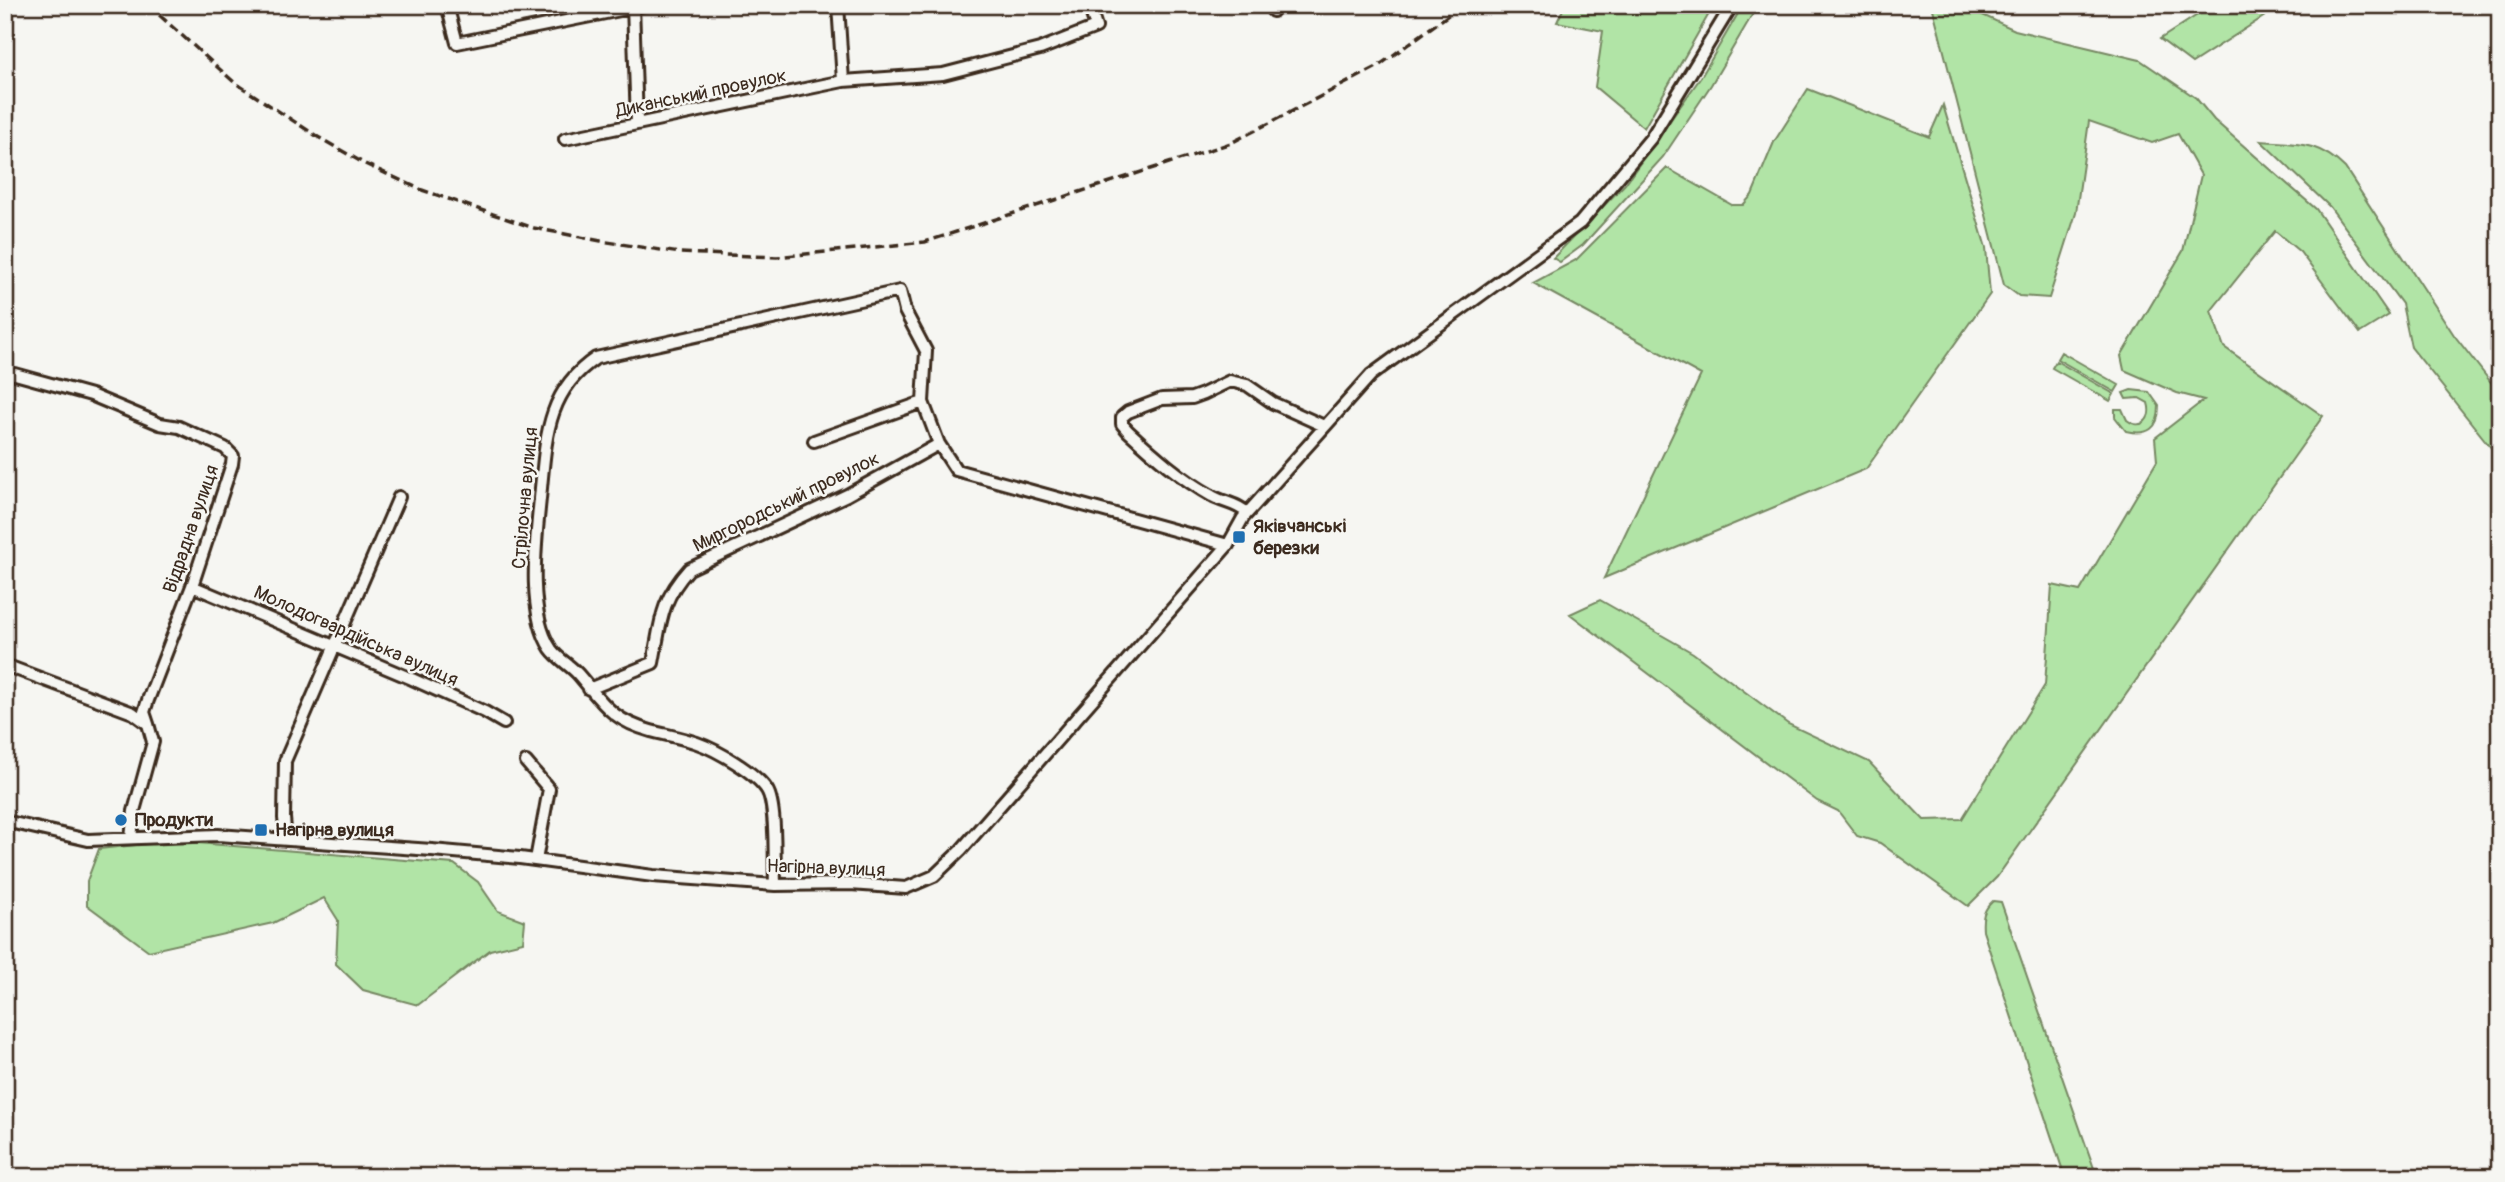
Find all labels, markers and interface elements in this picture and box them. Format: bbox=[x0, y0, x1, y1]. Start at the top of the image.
street label: Диканський провулок bbox=[612, 63, 789, 123]
street label: Стрілочна вулиця bbox=[507, 426, 543, 570]
street label: Миргородський провулок bbox=[689, 446, 883, 558]
street label: Відрадна вулиця bbox=[158, 462, 224, 596]
place label: Яківчанські березки bbox=[1253, 514, 1347, 560]
marker: Яківчанські березки bbox=[1231, 529, 1247, 545]
street label: Молодогвардійська вулиця bbox=[250, 580, 462, 692]
place label: Продукти bbox=[135, 808, 213, 832]
marker: Продукти bbox=[113, 812, 129, 828]
place label: Нагірна вулиця bbox=[275, 818, 394, 842]
marker: Нагірна вулиця bbox=[253, 822, 269, 838]
street label: Нагірна вулиця bbox=[766, 854, 886, 882]

